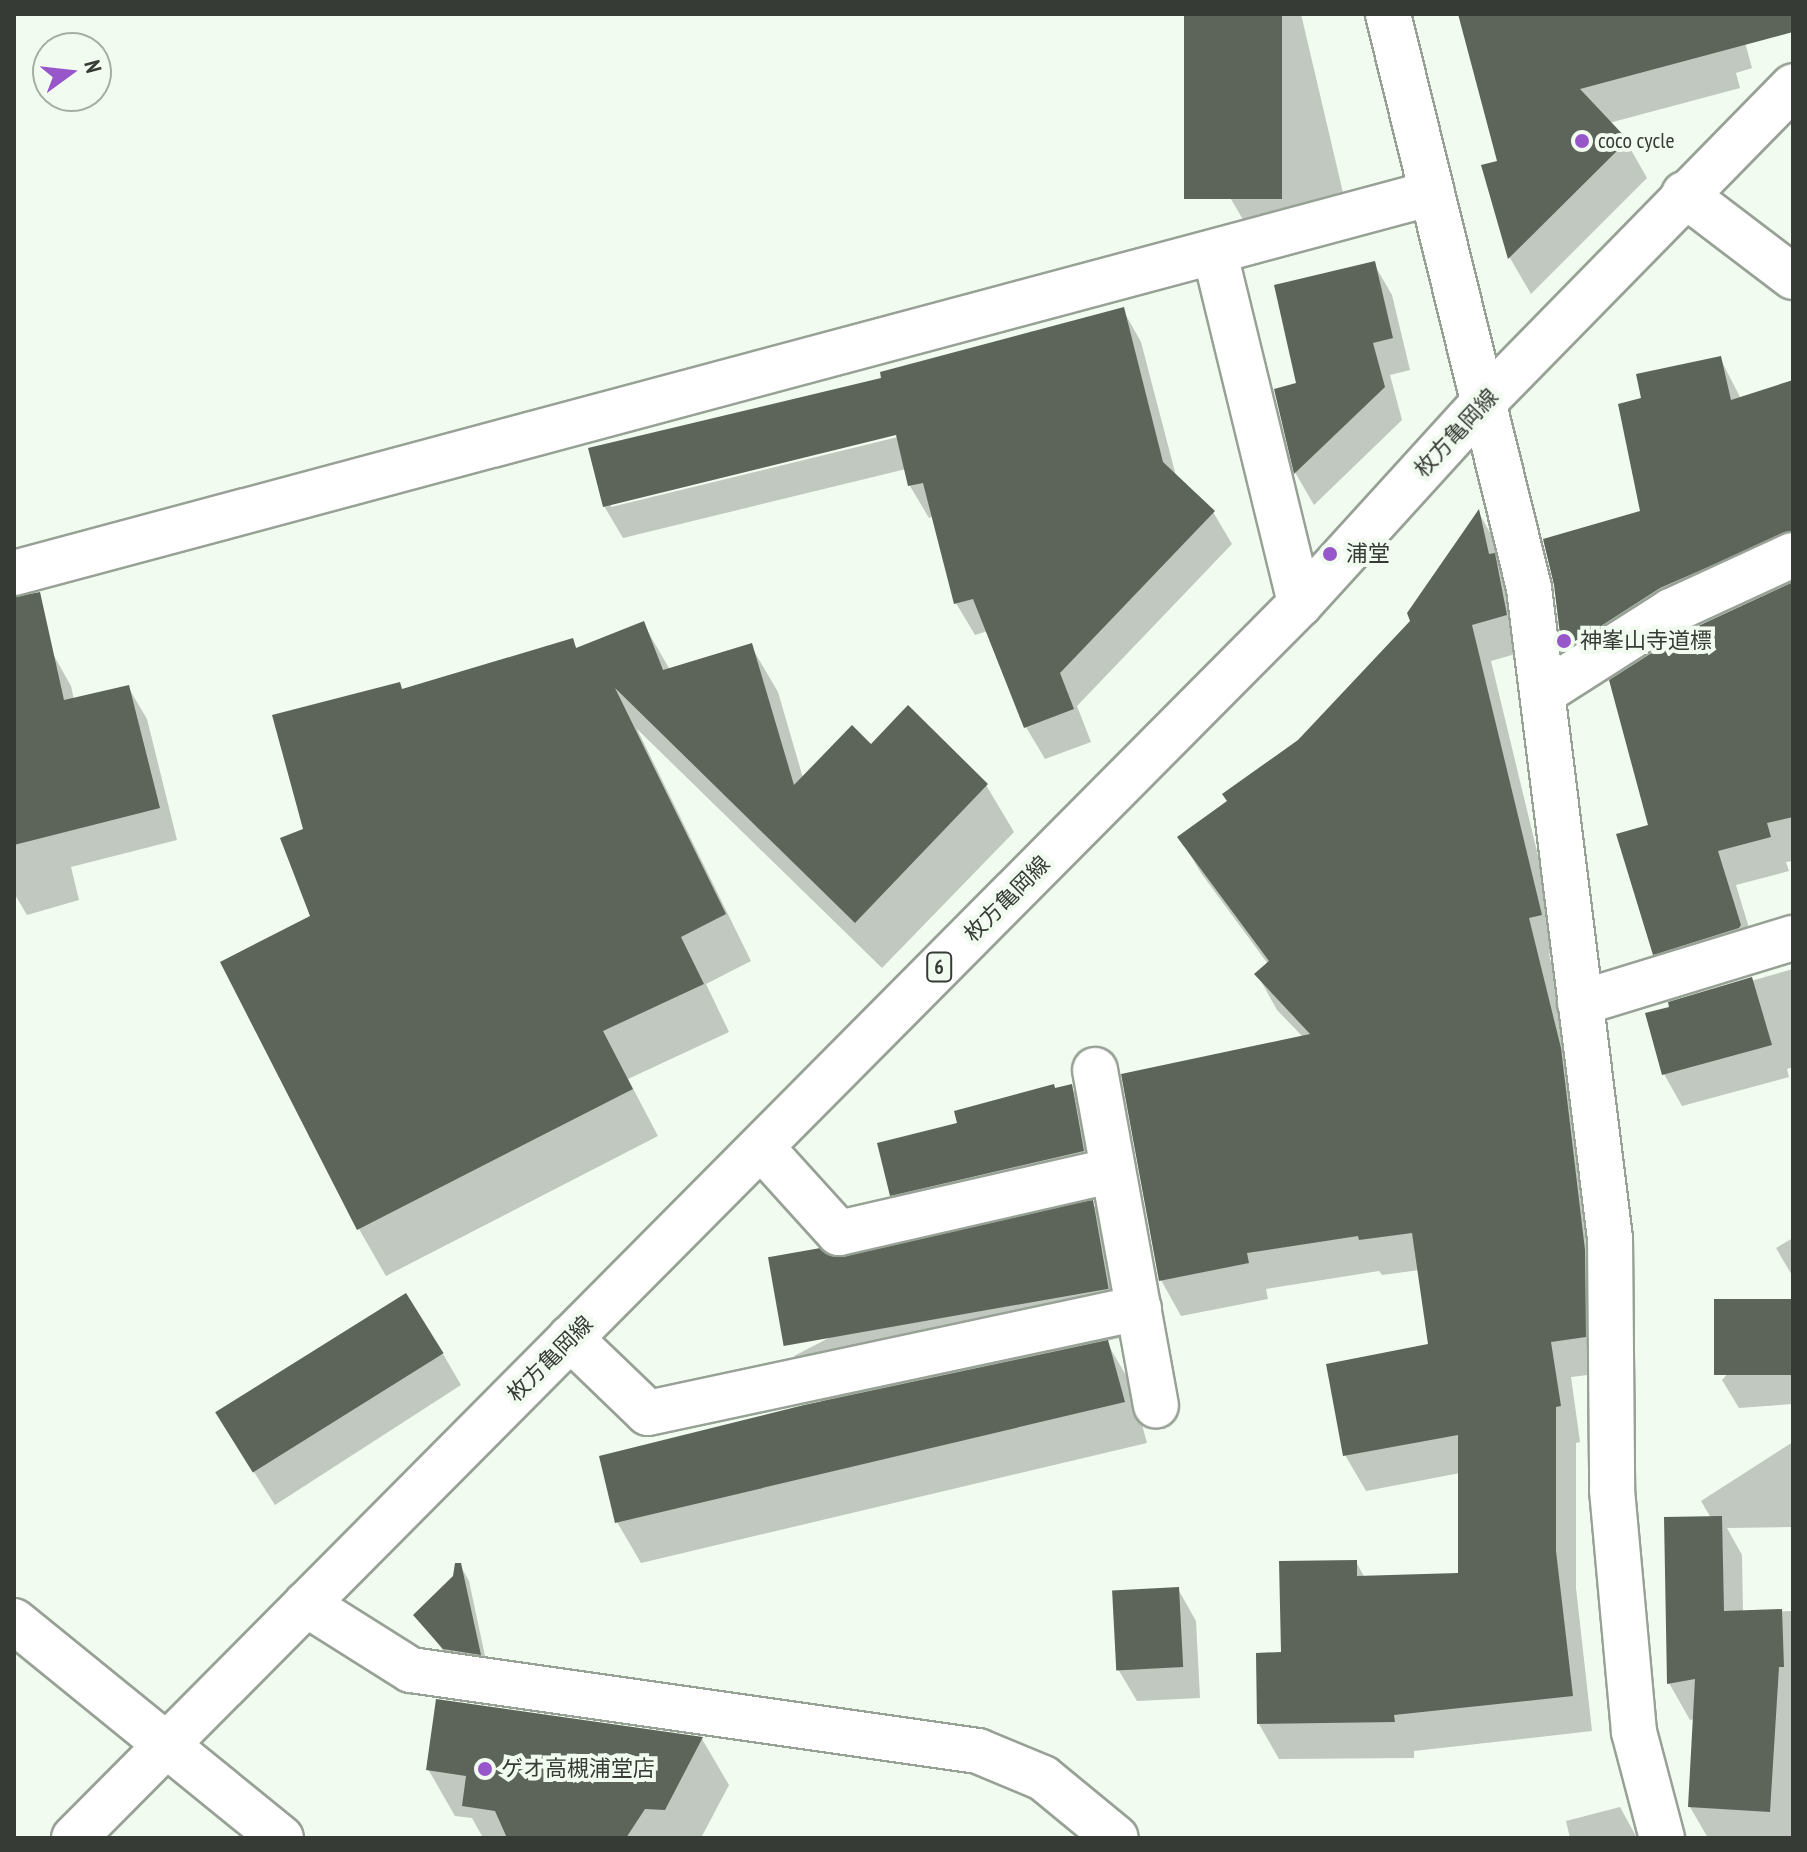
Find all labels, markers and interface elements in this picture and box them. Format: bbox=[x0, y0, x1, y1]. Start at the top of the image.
north arrow bbox=[32, 32, 112, 112]
text: N bbox=[78, 57, 108, 76]
place label: coco cycle bbox=[1598, 128, 1675, 154]
marker: coco cycle bbox=[1573, 132, 1591, 150]
street label: 枚方亀岡線 bbox=[1409, 384, 1503, 482]
place label: 浦堂 bbox=[1346, 541, 1390, 567]
marker: 浦堂 bbox=[1321, 545, 1339, 563]
place label: 神峯山寺道標 bbox=[1580, 628, 1712, 654]
marker: 神峯山寺道標 bbox=[1555, 632, 1573, 650]
street label: 枚方亀岡線 bbox=[959, 851, 1055, 947]
road number: 6 bbox=[925, 951, 953, 983]
street label: 枚方亀岡線 bbox=[502, 1311, 598, 1407]
place label: ゲオ高槻浦堂店 bbox=[501, 1756, 655, 1782]
marker: ゲオ高槻浦堂店 bbox=[476, 1760, 494, 1778]

